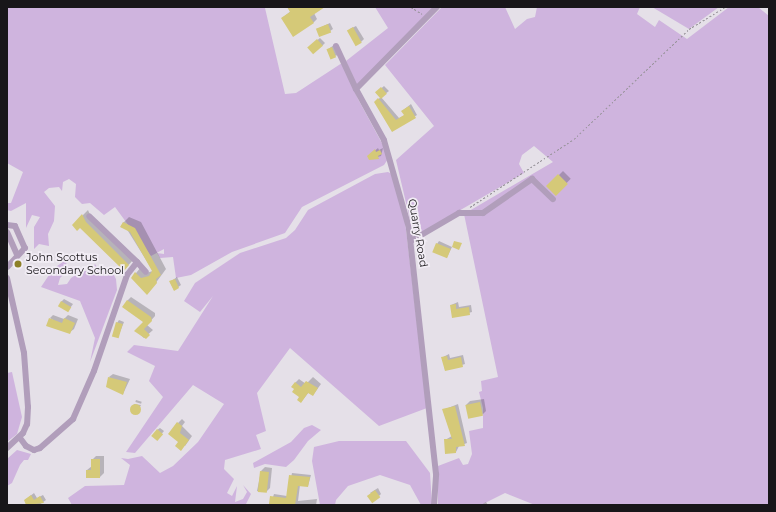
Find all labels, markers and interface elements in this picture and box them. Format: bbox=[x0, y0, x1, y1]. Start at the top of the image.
street label: Quarry Road bbox=[405, 198, 431, 268]
place label: John Scottus Secondary School bbox=[26, 251, 124, 277]
marker: John Scottus Secondary School bbox=[13, 259, 23, 269]

